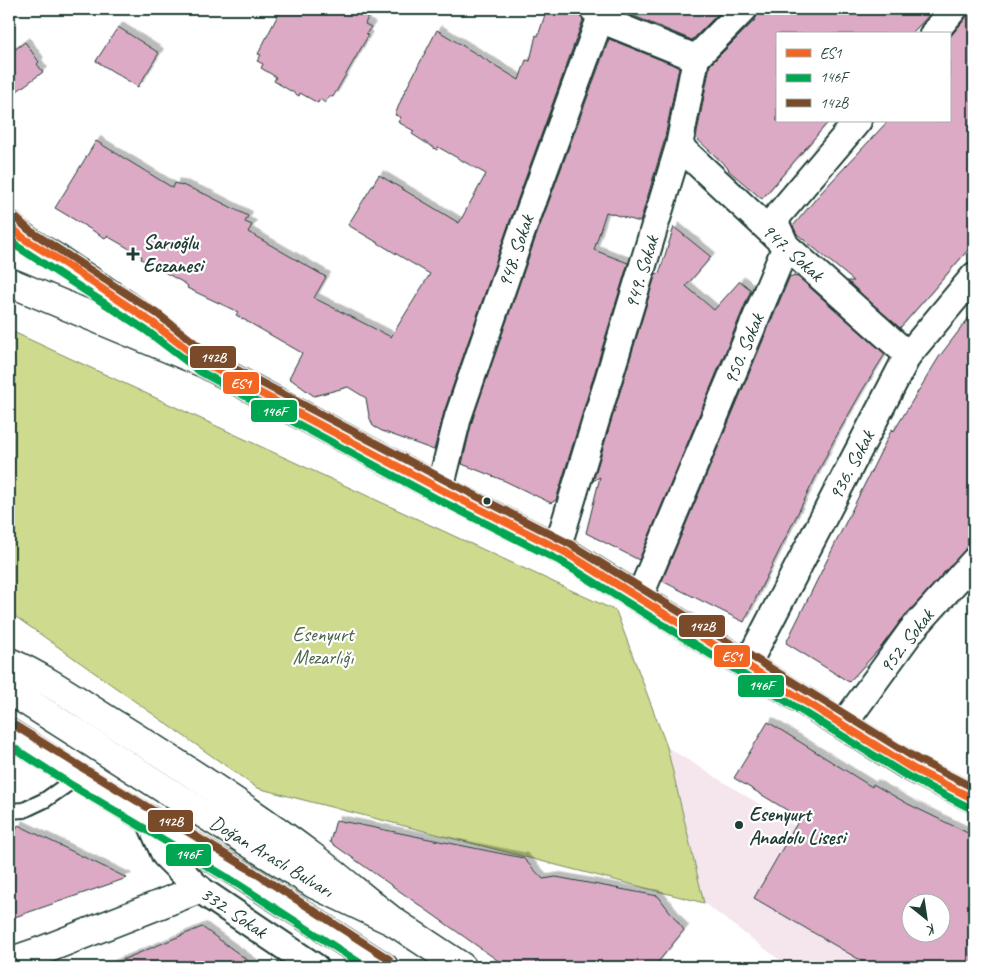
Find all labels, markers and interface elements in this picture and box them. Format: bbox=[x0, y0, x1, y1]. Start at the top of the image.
legend bbox=[776, 32, 950, 122]
text: ES1 bbox=[820, 44, 843, 63]
text: 146F bbox=[820, 68, 850, 87]
text: 142B bbox=[820, 94, 849, 113]
street label: 948. Sokak bbox=[491, 210, 540, 291]
street label: 947. Sokak bbox=[756, 218, 830, 288]
place label: Sarıoğlu Eczanesi bbox=[143, 230, 206, 278]
street label: 949. Sokak bbox=[619, 231, 665, 312]
marker: Sarıoğlu Eczanesi bbox=[127, 248, 139, 260]
street label: 950. Sokak bbox=[717, 308, 770, 389]
line badge: 142B bbox=[189, 345, 237, 369]
text: 142B bbox=[200, 349, 228, 366]
line badge: ES1 bbox=[222, 371, 260, 395]
text: ES1 bbox=[231, 375, 253, 392]
line badge: 146F bbox=[250, 399, 298, 423]
text: 146F bbox=[261, 403, 290, 420]
street label: 936. Sokak bbox=[823, 425, 881, 504]
unlabelled marker bbox=[482, 496, 492, 506]
street label: 952. Sokak bbox=[873, 603, 940, 679]
line badge: 142B bbox=[678, 614, 726, 638]
text: 142B bbox=[689, 618, 717, 635]
park label: Esenyurt Mezarlığı bbox=[293, 622, 356, 670]
line badge: ES1 bbox=[713, 644, 751, 668]
text: ES1 bbox=[722, 648, 744, 665]
line badge: 146F bbox=[737, 674, 785, 698]
text: 146F bbox=[748, 677, 777, 694]
place label: Esenyurt Anadolu Lisesi bbox=[749, 802, 849, 850]
line badge: 142B bbox=[147, 809, 194, 833]
street label: Doğan Araslı Bulvarı bbox=[206, 810, 339, 904]
text: 142B bbox=[157, 813, 185, 830]
marker: Esenyurt Anadolu Lisesi bbox=[733, 819, 745, 831]
line badge: 146F bbox=[165, 843, 212, 867]
text: 146F bbox=[175, 846, 204, 863]
street label: 332. Sokak bbox=[196, 881, 273, 945]
north arrow bbox=[900, 894, 950, 944]
text: K bbox=[922, 920, 940, 939]

